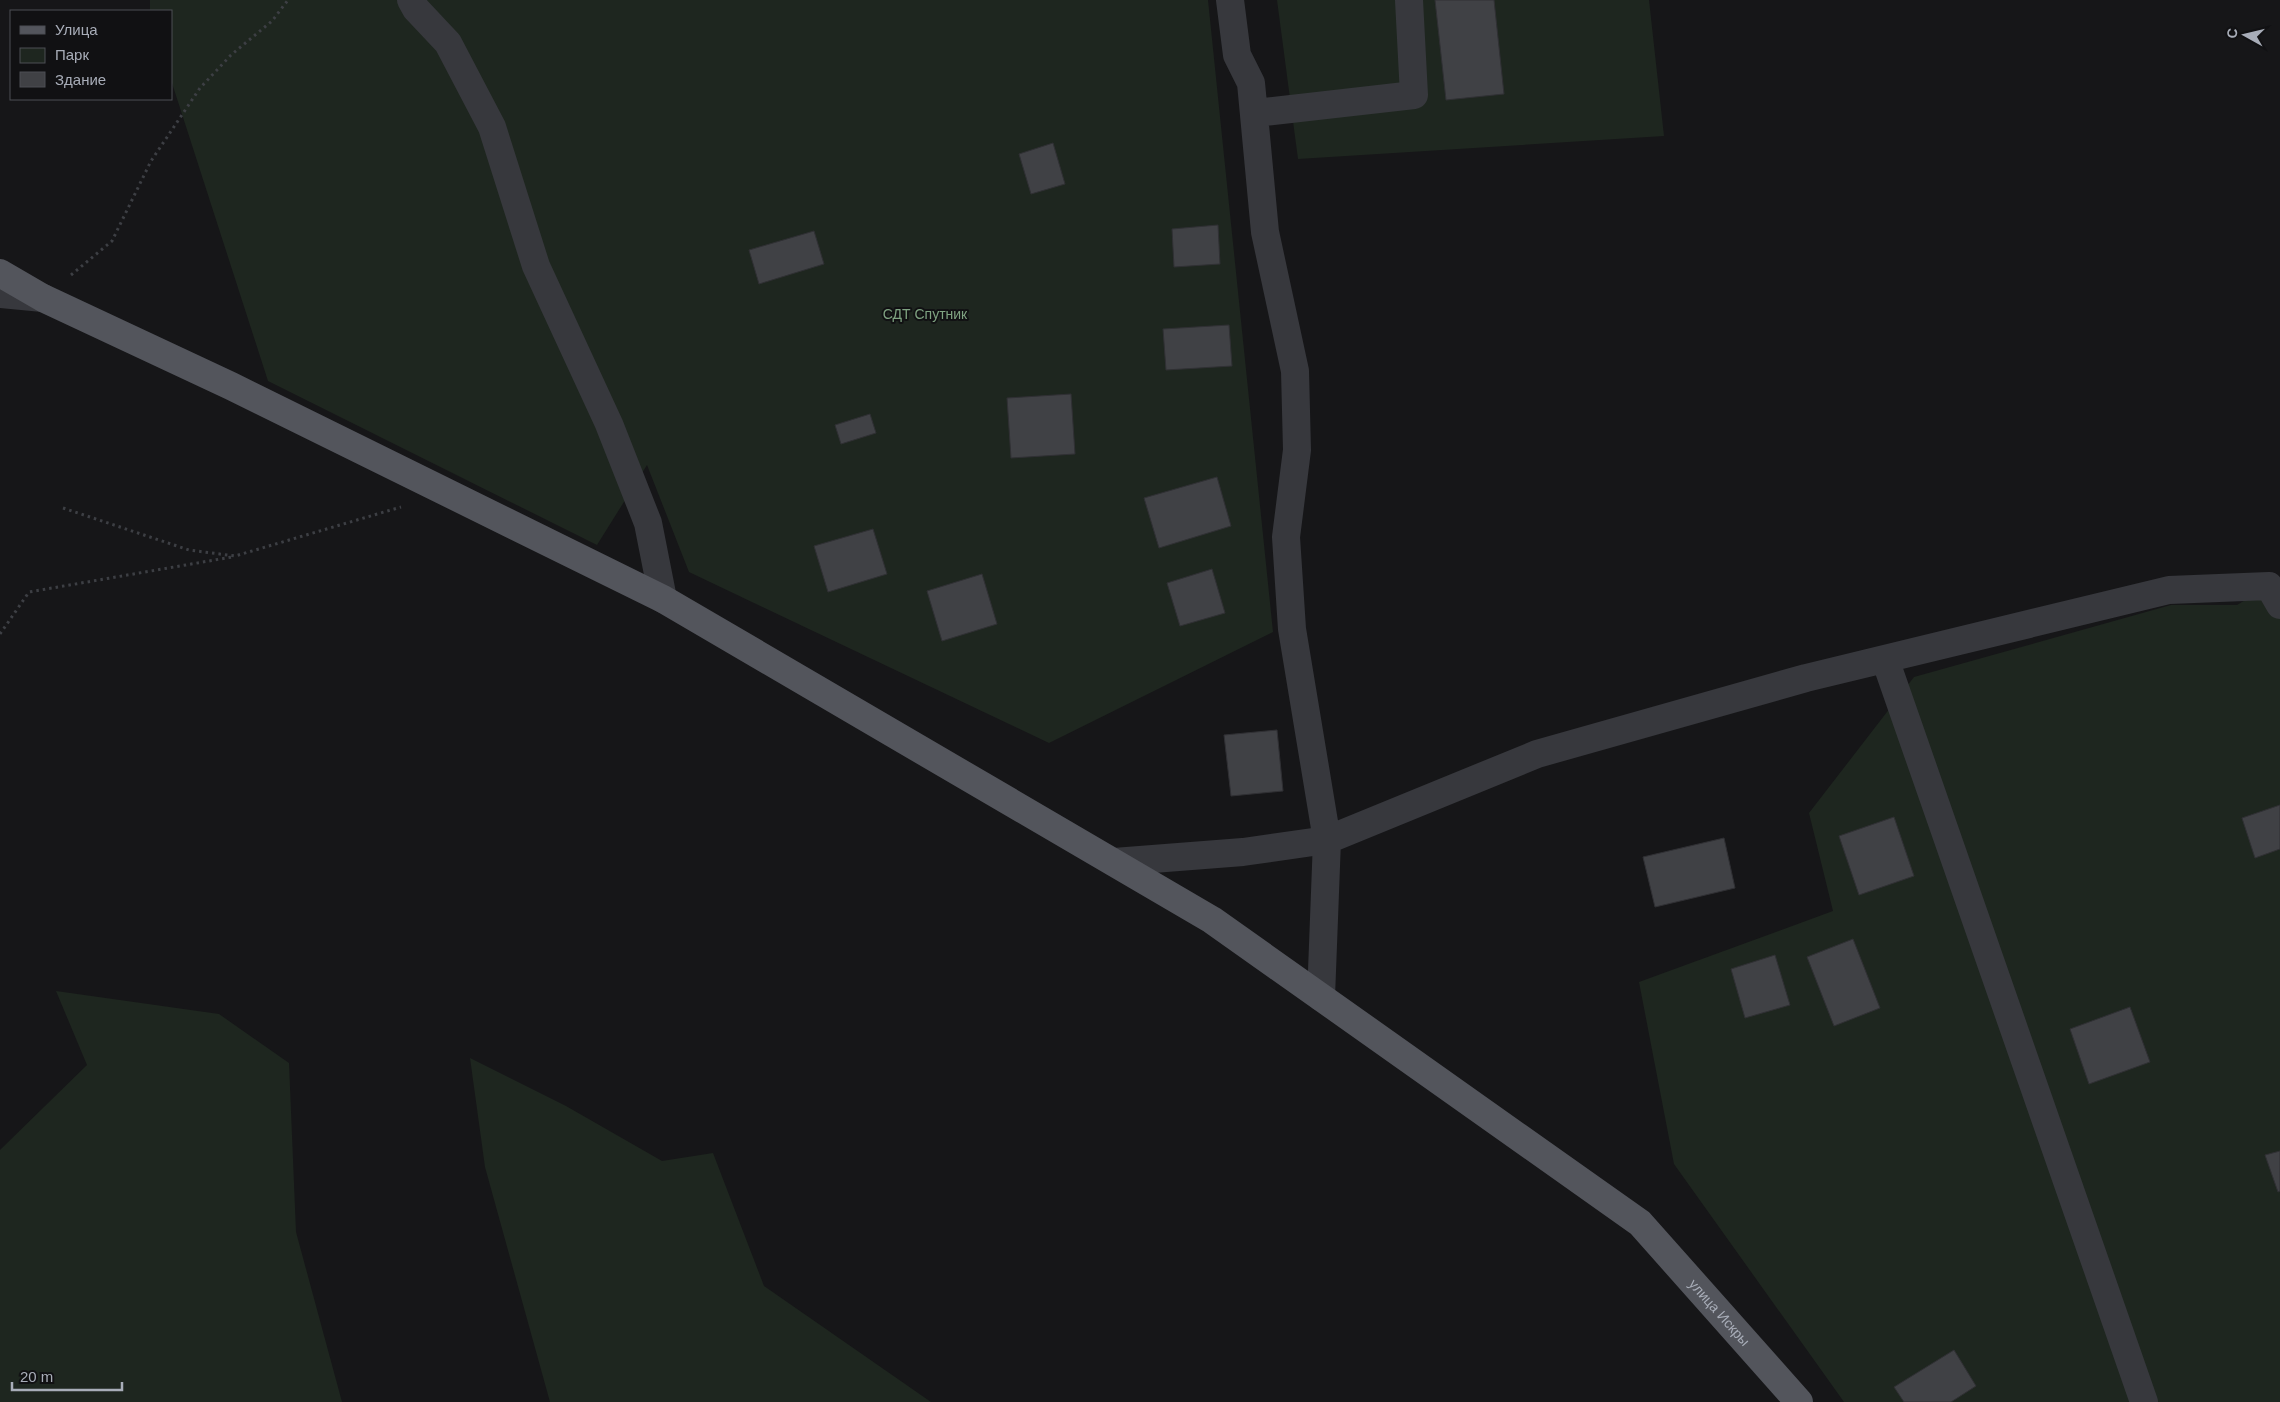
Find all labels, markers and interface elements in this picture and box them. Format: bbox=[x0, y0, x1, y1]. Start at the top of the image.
legend bbox=[10, 10, 172, 100]
north arrow bbox=[2220, 10, 2270, 60]
text: Улица bbox=[55, 21, 98, 38]
text: С bbox=[2223, 27, 2241, 39]
text: Парк bbox=[55, 46, 89, 63]
text: Здание bbox=[55, 71, 106, 88]
park label: СДТ Спутник bbox=[883, 306, 968, 322]
street label: улица Искры bbox=[1686, 1276, 1753, 1349]
scale bar bbox=[12, 1360, 122, 1392]
text: 20 m bbox=[20, 1368, 53, 1385]

